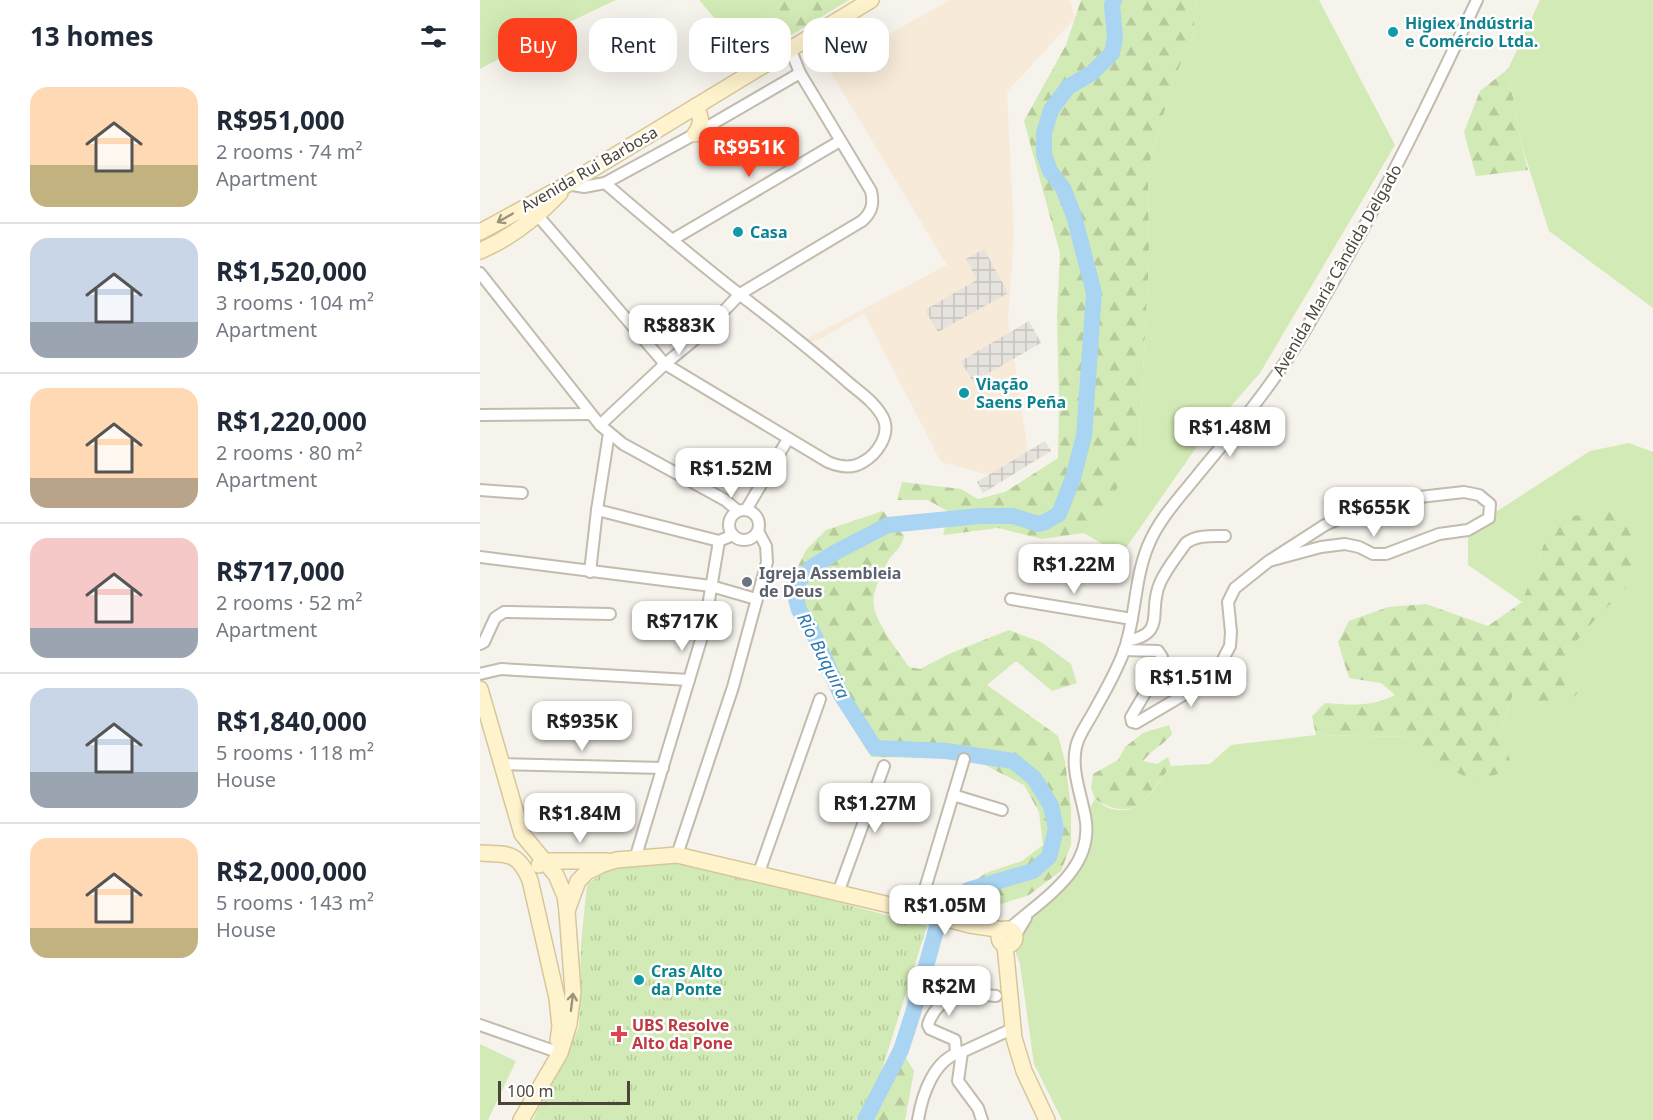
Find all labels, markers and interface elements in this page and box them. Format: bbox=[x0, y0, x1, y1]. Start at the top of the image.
place label: Higiex Indústria e Comércio Ltda. bbox=[1405, 12, 1538, 52]
text: 13 homes bbox=[30, 18, 154, 54]
chip: Buy bbox=[498, 18, 577, 72]
chip: Rent bbox=[589, 18, 677, 72]
chip: Filters bbox=[689, 18, 791, 72]
chip: New bbox=[803, 18, 889, 72]
icon: filters bbox=[417, 20, 450, 53]
marker: Higiex Indústria e Comércio Ltda. bbox=[1386, 25, 1400, 39]
text: R$951,000 bbox=[216, 102, 345, 138]
icon: home bbox=[78, 111, 150, 183]
street label: Avenida Rui Barbosa bbox=[517, 121, 661, 217]
pin: R$951K bbox=[700, 127, 798, 178]
text: R$951K bbox=[713, 133, 785, 160]
text: 2 rooms · 74 m² bbox=[216, 138, 363, 165]
street label: Avenida Maria Cândida Delgado bbox=[1267, 160, 1407, 380]
text: Apartment bbox=[216, 165, 317, 192]
one-way arrow bbox=[497, 212, 514, 224]
place label: Casa bbox=[750, 221, 787, 243]
marker: Casa bbox=[731, 225, 745, 239]
text: R$1,520,000 bbox=[216, 253, 367, 289]
icon: home bbox=[78, 262, 150, 334]
text: 3 rooms · 104 m² bbox=[216, 289, 374, 316]
pin: R$883K bbox=[630, 305, 728, 356]
text: R$883K bbox=[643, 311, 715, 338]
text: Apartment bbox=[216, 316, 317, 343]
place label: Viação Saens Peña bbox=[976, 373, 1066, 413]
marker: Viação Saens Peña bbox=[957, 386, 971, 400]
text: R$1,220,000 bbox=[216, 403, 367, 439]
pin: R$1.48M bbox=[1175, 407, 1285, 458]
icon: home bbox=[78, 412, 150, 484]
text: R$1.48M bbox=[1188, 413, 1272, 440]
text: 2 rooms · 80 m² bbox=[216, 439, 363, 466]
pin: R$1.52M bbox=[676, 448, 786, 499]
text: R$1.52M bbox=[689, 454, 773, 481]
text: Apartment bbox=[216, 466, 317, 493]
pin: R$655K bbox=[1325, 487, 1423, 538]
text: R$655K bbox=[1338, 493, 1410, 520]
pin: R$1.22M bbox=[1019, 544, 1129, 595]
text: R$1.22M bbox=[1032, 550, 1116, 577]
text: R$717,000 bbox=[216, 553, 345, 589]
icon: home bbox=[78, 562, 150, 634]
place label: Igreja Assembleia de Deus bbox=[759, 562, 901, 602]
marker: Igreja Assembleia de Deus bbox=[740, 575, 754, 589]
text: 2 rooms · 52 m² bbox=[216, 589, 363, 616]
pin: R$717K bbox=[633, 601, 731, 652]
text: R$717K bbox=[646, 607, 718, 634]
water label: Rio Buquira bbox=[792, 608, 856, 703]
text: Apartment bbox=[216, 616, 317, 643]
pin: R$1.51M bbox=[1136, 657, 1246, 708]
text: R$1.51M bbox=[1149, 663, 1233, 690]
pin: R$935K bbox=[533, 701, 631, 752]
text: R$1,840,000 bbox=[216, 703, 367, 739]
text: R$935K bbox=[546, 707, 618, 734]
icon: home bbox=[78, 712, 150, 784]
text: 5 rooms · 118 m² bbox=[216, 739, 374, 766]
text: House bbox=[216, 766, 276, 793]
pin: R$1.27M bbox=[820, 783, 930, 834]
text: R$1.27M bbox=[833, 789, 917, 816]
pin: R$1.84M bbox=[525, 793, 635, 844]
text: R$1.84M bbox=[538, 799, 622, 826]
text: R$2,000,000 bbox=[216, 853, 367, 889]
icon: home bbox=[78, 862, 150, 934]
pin: R$1.05M bbox=[890, 885, 1000, 936]
text: 5 rooms · 143 m² bbox=[216, 889, 374, 916]
text: R$1.05M bbox=[903, 891, 987, 918]
text: House bbox=[216, 916, 276, 943]
place label: Cras Alto da Ponte bbox=[651, 960, 723, 1000]
pin: R$2M bbox=[913, 966, 985, 1017]
text: R$2M bbox=[922, 972, 976, 999]
marker: Cras Alto da Ponte bbox=[632, 973, 646, 987]
one-way arrow bbox=[567, 992, 578, 1012]
place label: UBS Resolve Alto da Pone bbox=[632, 1014, 733, 1054]
marker: UBS Resolve Alto da Pone bbox=[610, 1025, 628, 1043]
scale bar bbox=[498, 1078, 630, 1106]
text: 100 m bbox=[507, 1080, 554, 1102]

